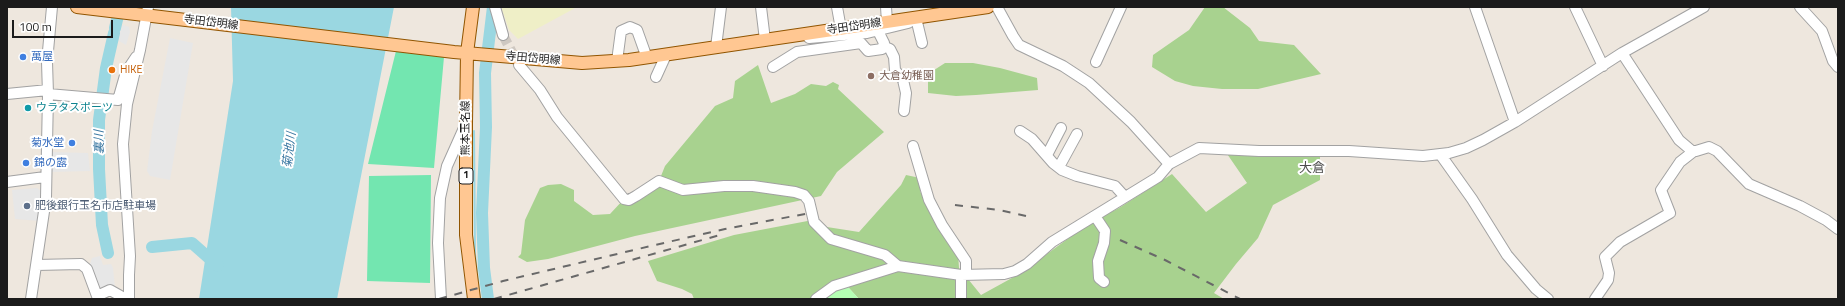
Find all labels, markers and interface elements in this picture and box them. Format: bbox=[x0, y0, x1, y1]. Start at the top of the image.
scale bar bbox=[14, 12, 115, 38]
street label: 寺田岱明線 bbox=[183, 13, 239, 33]
text: 100 m bbox=[19, 17, 52, 36]
street label: 寺田岱明線 bbox=[826, 17, 882, 37]
place label: 萬屋 bbox=[31, 50, 53, 64]
street label: 寺田岱明線 bbox=[505, 50, 561, 68]
marker: 萬屋 bbox=[18, 52, 28, 62]
place label: HIKE bbox=[120, 63, 142, 77]
marker: HIKE bbox=[107, 65, 117, 75]
place label: 大倉幼稚園 bbox=[879, 69, 934, 83]
marker: 大倉幼稚園 bbox=[866, 71, 876, 81]
place label: ウラタスポーツ bbox=[36, 101, 113, 115]
street label: 熊本玉名線 bbox=[459, 101, 473, 155]
marker: ウラタスポーツ bbox=[23, 103, 33, 113]
water label: 裏川 bbox=[93, 130, 107, 154]
water label: 菊池川 bbox=[281, 131, 299, 169]
place label: 菊水堂 bbox=[31, 136, 64, 150]
marker: 菊水堂 bbox=[67, 138, 77, 148]
place label: 錦の露 bbox=[34, 156, 67, 170]
marker: 錦の露 bbox=[21, 158, 31, 168]
district label: 大倉 bbox=[1299, 161, 1325, 177]
road number: 1 bbox=[459, 168, 473, 184]
place label: 肥後銀行玉名市店駐車場 bbox=[35, 199, 156, 213]
marker: 肥後銀行玉名市店駐車場 bbox=[22, 201, 32, 211]

